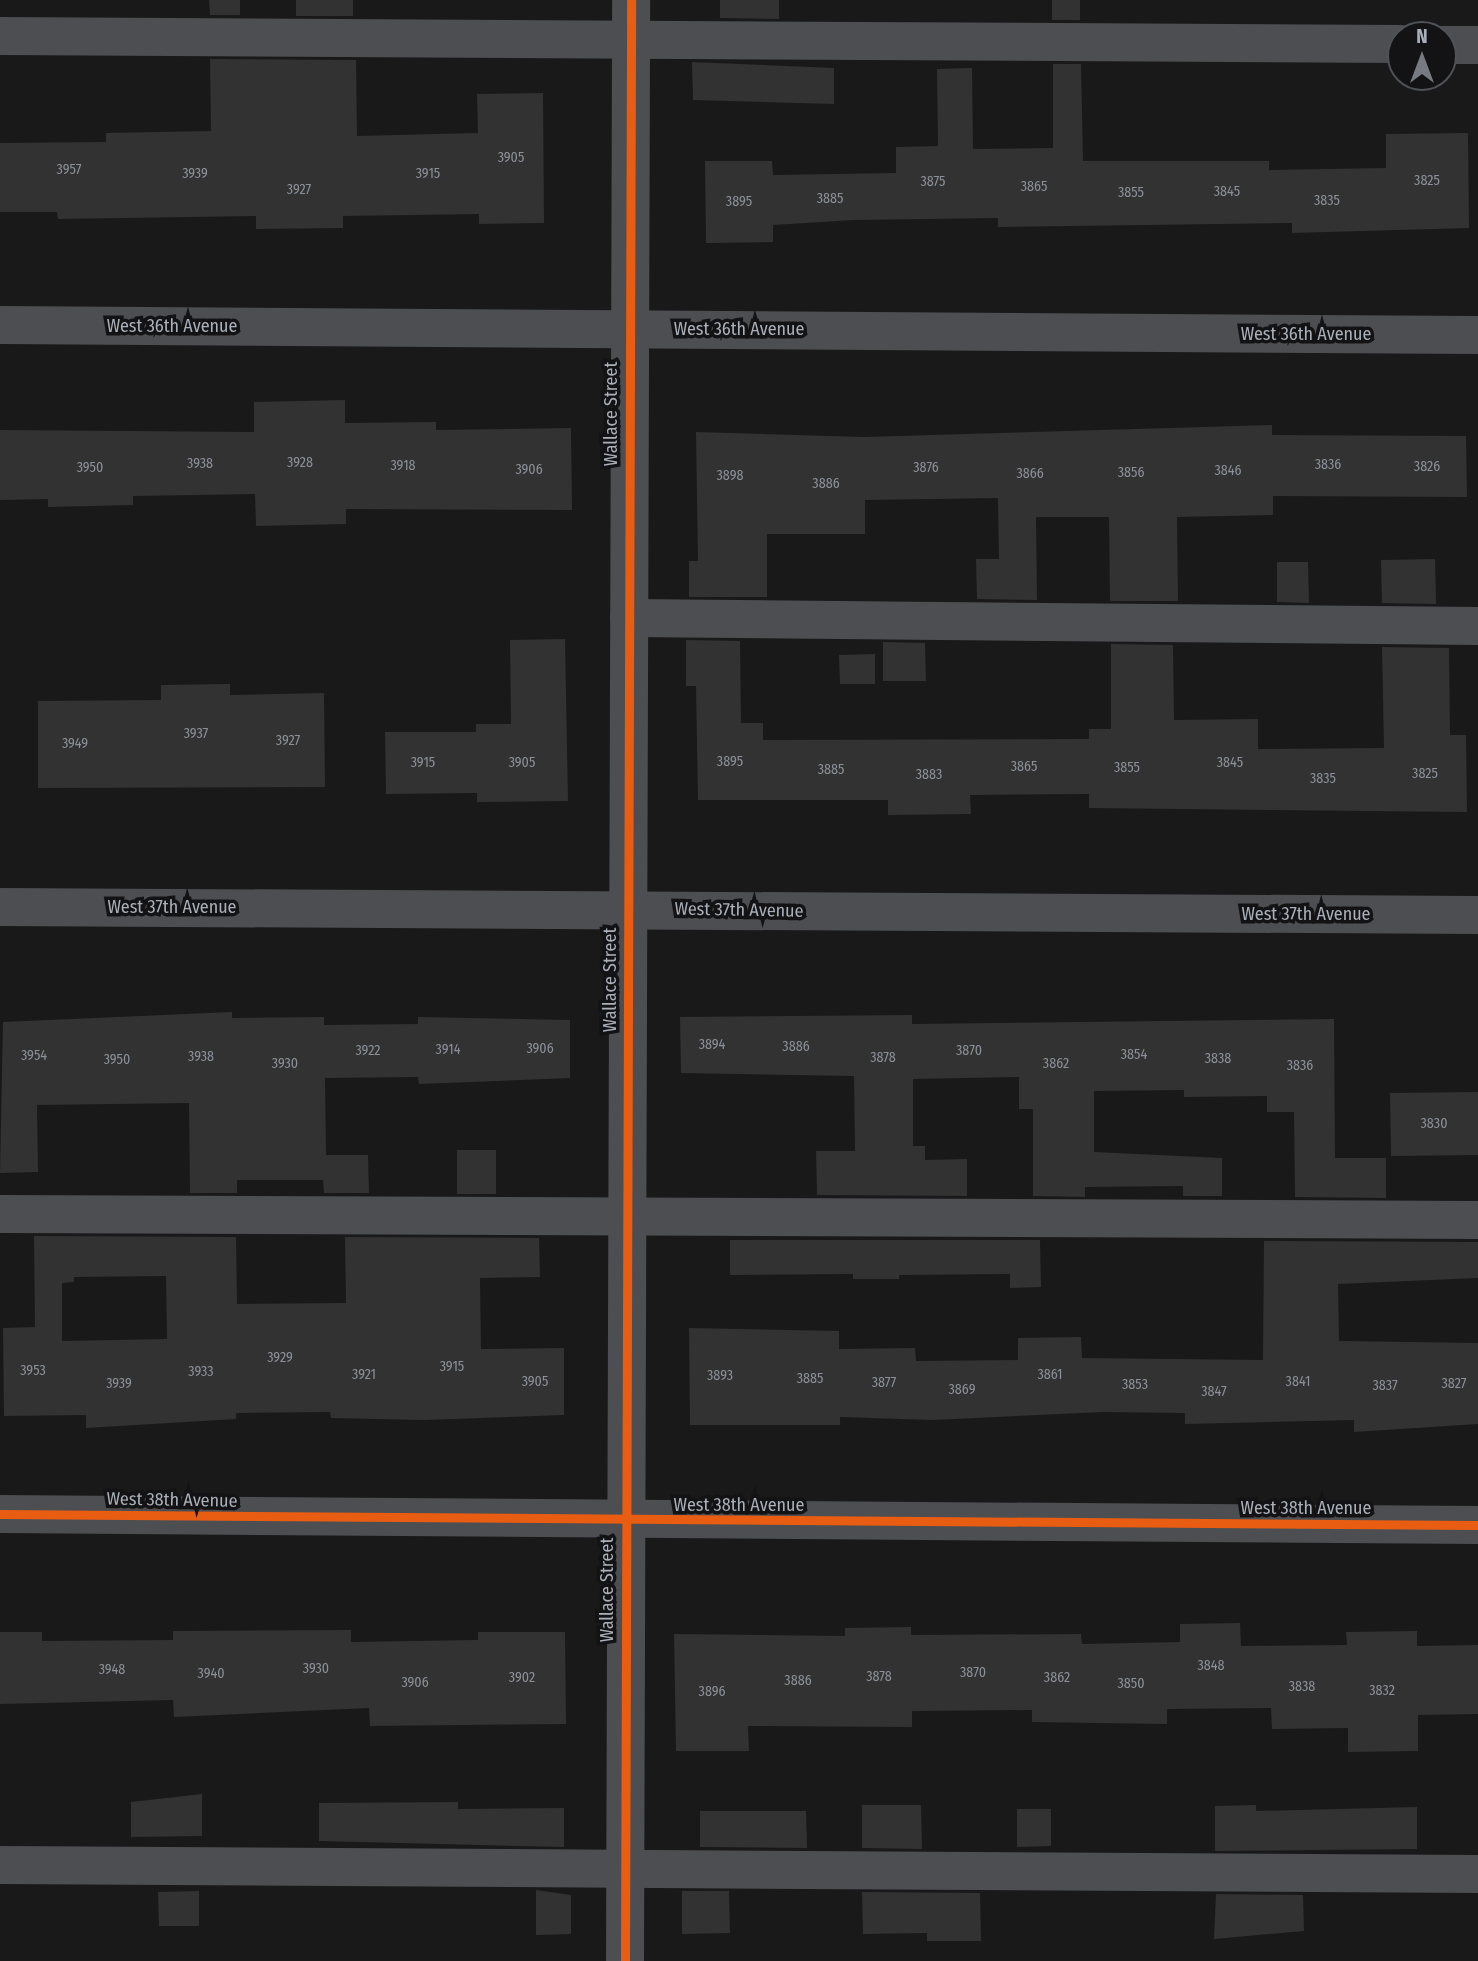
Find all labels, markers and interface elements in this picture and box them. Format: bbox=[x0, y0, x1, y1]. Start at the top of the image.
north arrow bbox=[1387, 21, 1457, 91]
text: N bbox=[1416, 25, 1428, 48]
house number: 3905 bbox=[498, 150, 524, 166]
house number: 3957 bbox=[57, 162, 81, 178]
house number: 3939 bbox=[182, 166, 208, 182]
house number: 3915 bbox=[416, 166, 440, 182]
house number: 3825 bbox=[1414, 173, 1440, 189]
house number: 3875 bbox=[920, 174, 946, 190]
house number: 3865 bbox=[1021, 179, 1047, 195]
house number: 3927 bbox=[287, 182, 311, 198]
house number: 3845 bbox=[1214, 184, 1240, 200]
house number: 3855 bbox=[1118, 185, 1144, 201]
house number: 3885 bbox=[817, 191, 843, 207]
house number: 3835 bbox=[1314, 193, 1340, 209]
house number: 3895 bbox=[726, 194, 752, 210]
street label: West 36th Avenue bbox=[107, 315, 237, 337]
street label: West 36th Avenue bbox=[674, 318, 804, 340]
street label: West 36th Avenue bbox=[1241, 323, 1371, 345]
street label: Wallace Street bbox=[600, 362, 622, 466]
house number: 3928 bbox=[287, 455, 313, 471]
house number: 3938 bbox=[187, 456, 213, 472]
house number: 3836 bbox=[1315, 457, 1341, 473]
house number: 3918 bbox=[390, 458, 416, 474]
house number: 3826 bbox=[1414, 459, 1440, 475]
house number: 3950 bbox=[77, 460, 103, 476]
house number: 3876 bbox=[913, 460, 939, 476]
house number: 3906 bbox=[515, 462, 543, 478]
house number: 3846 bbox=[1214, 463, 1242, 479]
house number: 3856 bbox=[1118, 465, 1144, 481]
house number: 3866 bbox=[1016, 466, 1044, 482]
house number: 3898 bbox=[717, 468, 743, 484]
house number: 3886 bbox=[812, 476, 840, 492]
house number: 3937 bbox=[184, 726, 208, 742]
house number: 3927 bbox=[276, 733, 300, 749]
house number: 3949 bbox=[62, 736, 88, 752]
house number: 3895 bbox=[717, 754, 743, 770]
house number: 3915 bbox=[411, 755, 435, 771]
house number: 3905 bbox=[509, 755, 535, 771]
house number: 3845 bbox=[1217, 755, 1243, 771]
house number: 3865 bbox=[1011, 759, 1037, 775]
house number: 3855 bbox=[1114, 760, 1140, 776]
house number: 3885 bbox=[818, 762, 844, 778]
house number: 3825 bbox=[1412, 766, 1438, 782]
house number: 3883 bbox=[916, 767, 942, 783]
house number: 3835 bbox=[1310, 771, 1336, 787]
street label: West 37th Avenue bbox=[107, 896, 237, 918]
street label: West 37th Avenue bbox=[674, 898, 804, 922]
street label: West 37th Avenue bbox=[1241, 903, 1371, 925]
street label: Wallace Street bbox=[599, 928, 621, 1032]
house number: 3894 bbox=[699, 1037, 725, 1053]
house number: 3886 bbox=[782, 1039, 810, 1055]
house number: 3906 bbox=[526, 1041, 554, 1057]
house number: 3914 bbox=[436, 1042, 460, 1058]
house number: 3922 bbox=[355, 1043, 381, 1059]
house number: 3870 bbox=[956, 1043, 982, 1059]
house number: 3854 bbox=[1121, 1047, 1147, 1063]
house number: 3954 bbox=[21, 1048, 47, 1064]
house number: 3938 bbox=[188, 1049, 214, 1065]
house number: 3878 bbox=[870, 1050, 896, 1066]
house number: 3838 bbox=[1205, 1051, 1231, 1067]
house number: 3950 bbox=[104, 1052, 130, 1068]
house number: 3930 bbox=[272, 1056, 298, 1072]
house number: 3862 bbox=[1043, 1056, 1069, 1072]
house number: 3836 bbox=[1287, 1058, 1313, 1074]
house number: 3830 bbox=[1421, 1116, 1447, 1132]
house number: 3929 bbox=[267, 1350, 293, 1366]
house number: 3915 bbox=[440, 1359, 464, 1375]
house number: 3953 bbox=[20, 1363, 46, 1379]
house number: 3933 bbox=[188, 1364, 214, 1380]
house number: 3921 bbox=[352, 1367, 376, 1383]
house number: 3861 bbox=[1037, 1367, 1063, 1383]
house number: 3893 bbox=[707, 1368, 733, 1384]
house number: 3885 bbox=[797, 1371, 823, 1387]
house number: 3905 bbox=[522, 1374, 548, 1390]
house number: 3841 bbox=[1286, 1374, 1310, 1390]
house number: 3877 bbox=[872, 1375, 896, 1391]
house number: 3939 bbox=[106, 1376, 132, 1392]
house number: 3827 bbox=[1442, 1376, 1466, 1392]
house number: 3853 bbox=[1122, 1377, 1148, 1393]
house number: 3837 bbox=[1372, 1378, 1398, 1394]
house number: 3869 bbox=[949, 1382, 975, 1398]
house number: 3847 bbox=[1201, 1384, 1227, 1400]
street label: West 38th Avenue bbox=[106, 1488, 238, 1512]
street label: West 38th Avenue bbox=[674, 1494, 804, 1516]
street label: West 38th Avenue bbox=[1241, 1497, 1371, 1519]
street label: Wallace Street bbox=[596, 1538, 618, 1642]
house number: 3848 bbox=[1197, 1658, 1225, 1674]
house number: 3930 bbox=[303, 1661, 329, 1677]
house number: 3948 bbox=[99, 1662, 125, 1678]
house number: 3870 bbox=[960, 1665, 986, 1681]
house number: 3940 bbox=[198, 1666, 224, 1682]
house number: 3878 bbox=[866, 1669, 892, 1685]
house number: 3902 bbox=[509, 1670, 535, 1686]
house number: 3862 bbox=[1044, 1670, 1070, 1686]
house number: 3886 bbox=[784, 1673, 812, 1689]
house number: 3906 bbox=[401, 1675, 429, 1691]
house number: 3850 bbox=[1117, 1676, 1145, 1692]
house number: 3838 bbox=[1289, 1679, 1315, 1695]
house number: 3832 bbox=[1369, 1683, 1395, 1699]
house number: 3896 bbox=[699, 1684, 725, 1700]

